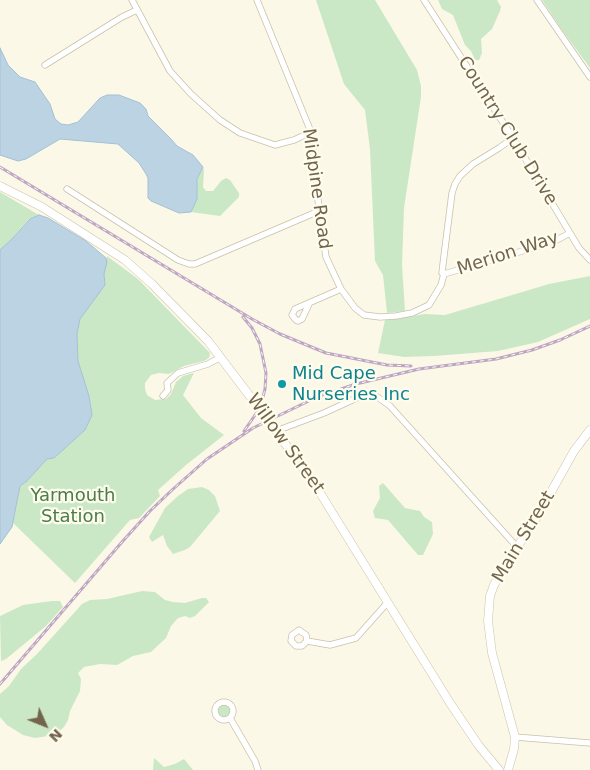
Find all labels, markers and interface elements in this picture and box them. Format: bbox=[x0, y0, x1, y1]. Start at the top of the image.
street label: Country Club Drive bbox=[452, 53, 562, 209]
street label: Midpine Road bbox=[297, 127, 335, 251]
street label: Merion Way bbox=[455, 227, 561, 281]
place label: Mid Cape Nurseries Inc bbox=[292, 363, 410, 406]
marker: Mid Cape Nurseries Inc bbox=[276, 378, 288, 390]
street label: Willow Street bbox=[241, 390, 329, 498]
park label: Yarmouth Station bbox=[30, 485, 116, 528]
street label: Main Street bbox=[488, 487, 560, 587]
north arrow bbox=[20, 700, 70, 750]
text: N bbox=[46, 726, 66, 745]

